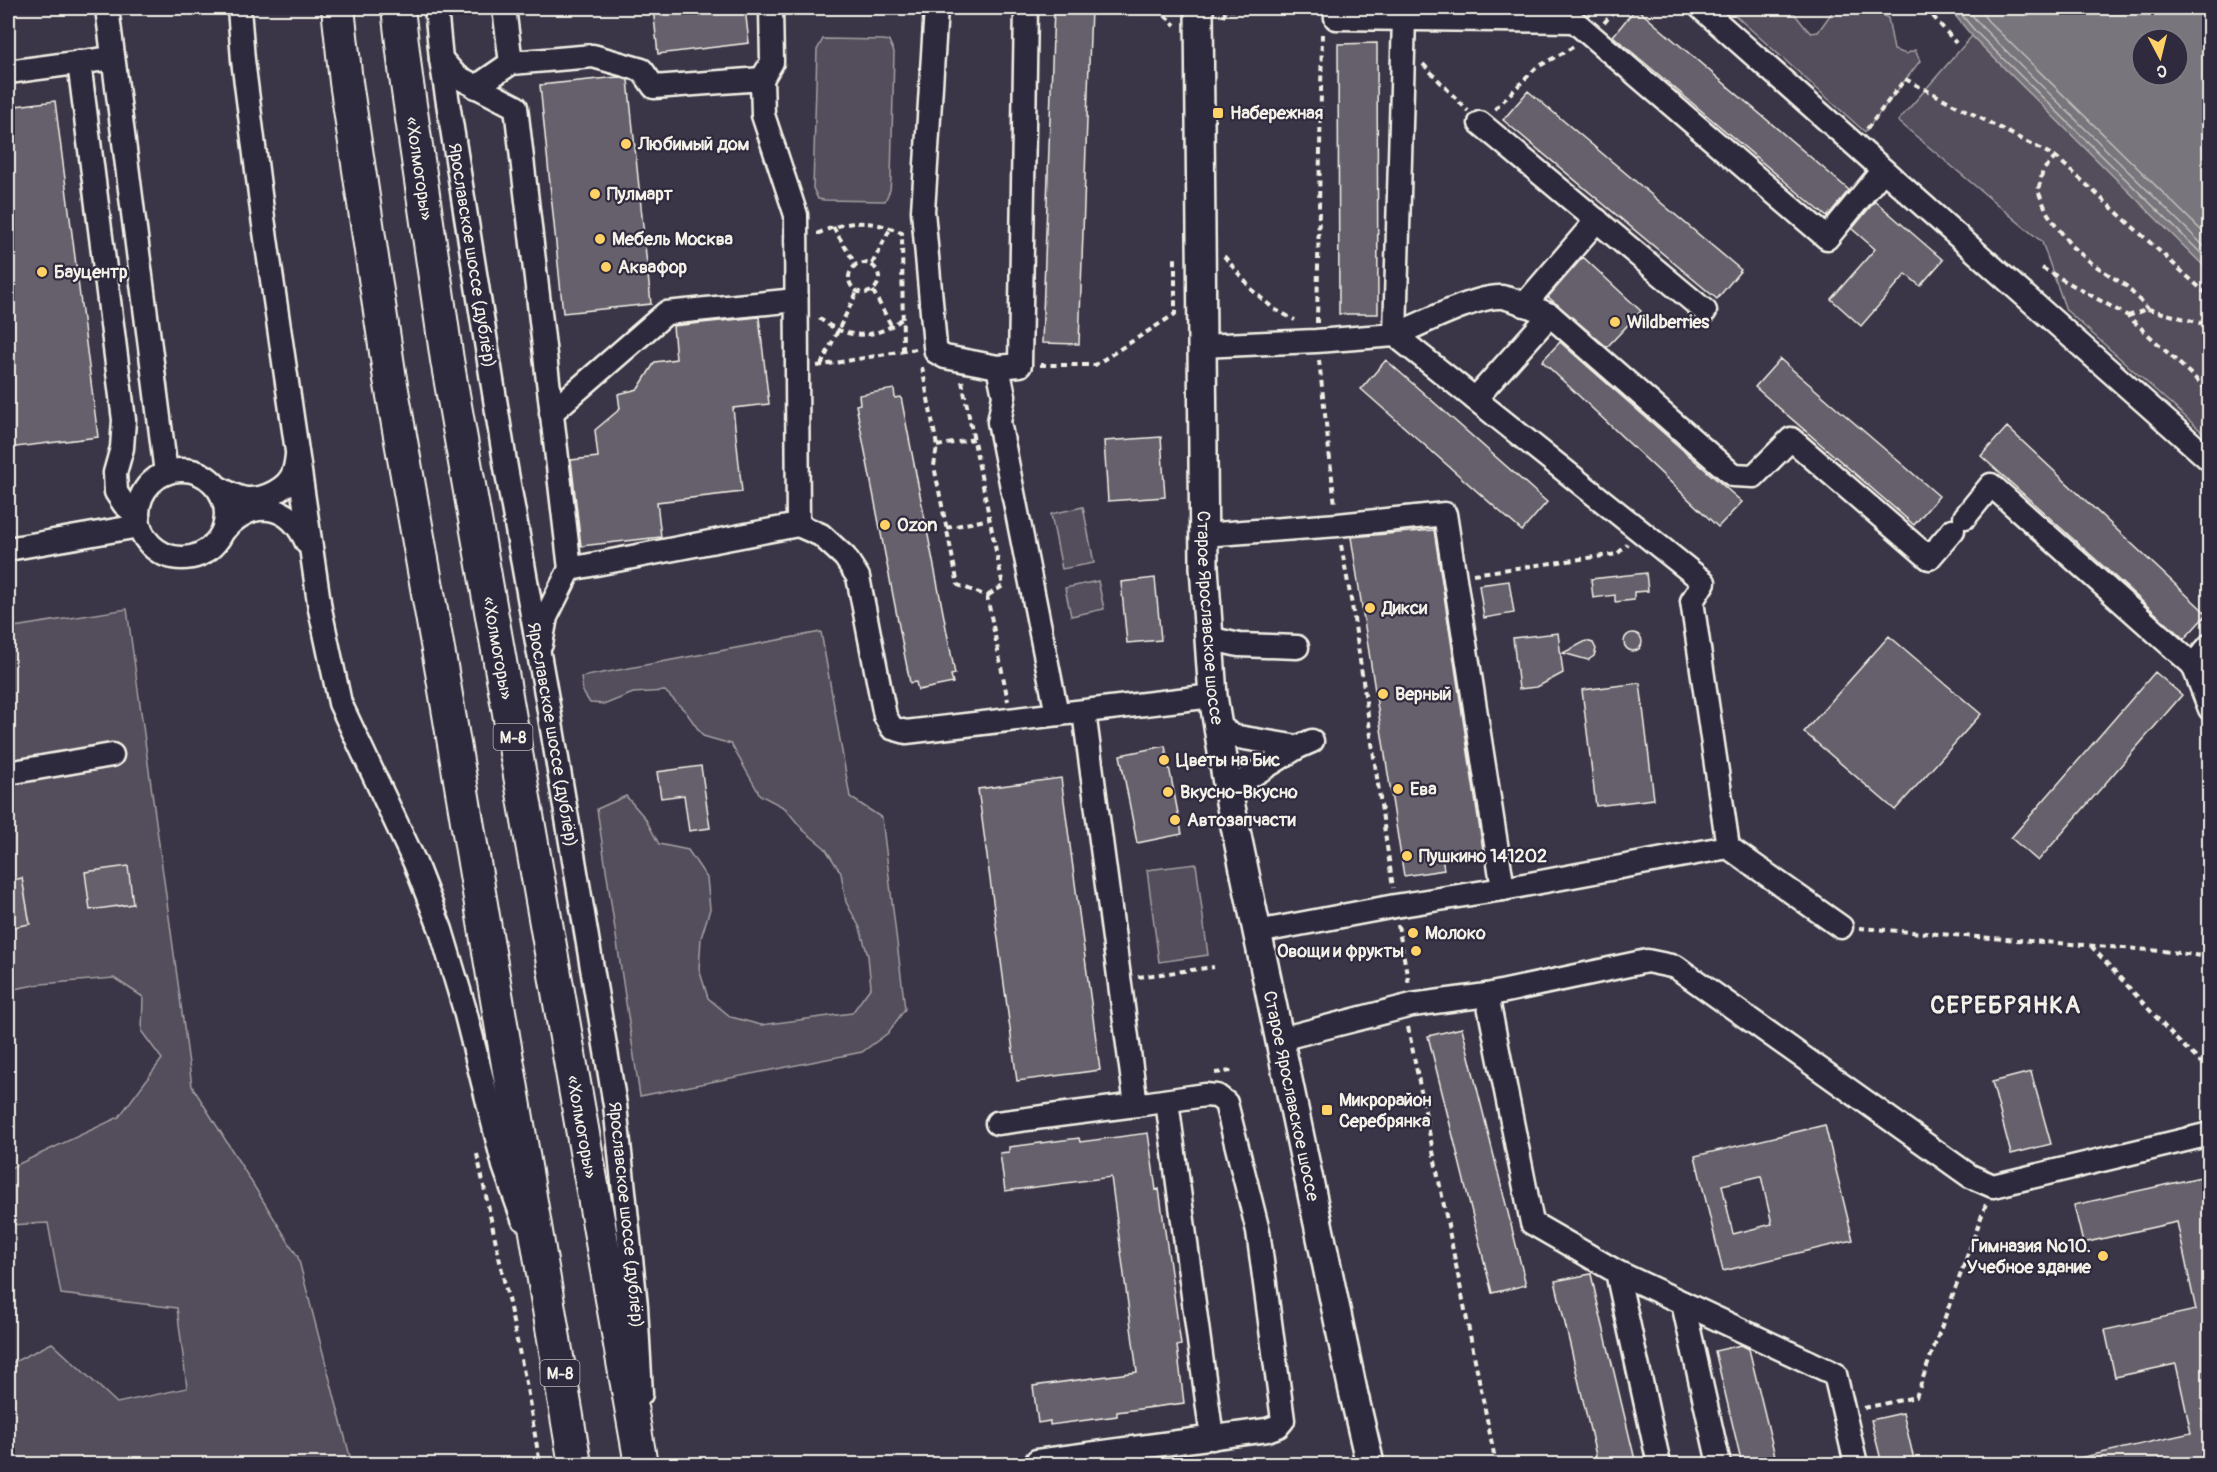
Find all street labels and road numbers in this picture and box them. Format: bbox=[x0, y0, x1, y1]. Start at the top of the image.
street label: «Холмогоры» bbox=[400, 115, 438, 222]
street label: Ярославское шоссе (дублёр) bbox=[442, 141, 501, 370]
street label: Старое Ярославское шоссе bbox=[1191, 511, 1228, 727]
street label: «Холмогоры» bbox=[477, 595, 518, 702]
street label: Ярославское шоссе (дублёр) bbox=[522, 621, 583, 849]
road number: М-8 bbox=[494, 724, 532, 750]
street label: Старое Ярославское шоссе bbox=[1258, 989, 1324, 1204]
street label: «Холмогоры» bbox=[561, 1074, 602, 1180]
street label: Ярославское шоссе (дублёр) bbox=[603, 1100, 648, 1329]
road number: М-8 bbox=[540, 1360, 580, 1386]

